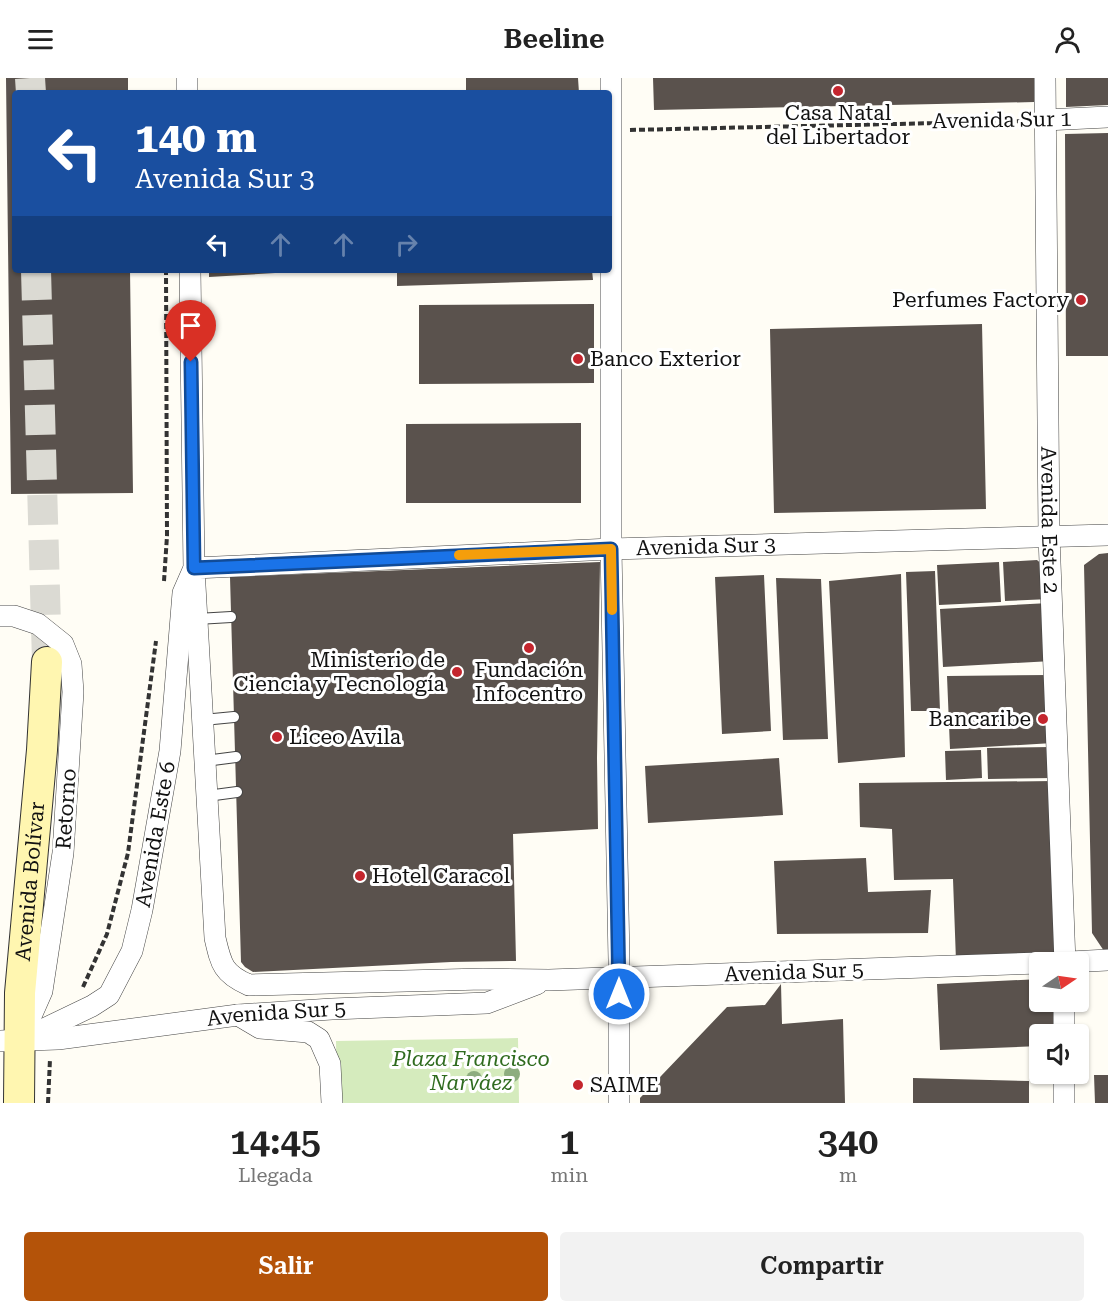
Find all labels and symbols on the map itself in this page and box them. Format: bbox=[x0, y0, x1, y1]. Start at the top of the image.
marker: Casa Natal del Libertador bbox=[831, 84, 845, 98]
place label: Casa Natal del Libertador bbox=[766, 101, 910, 149]
street label: Avenida Sur 1 bbox=[932, 107, 1072, 133]
place label: Perfumes Factory bbox=[892, 288, 1070, 312]
marker: Perfumes Factory bbox=[1074, 293, 1088, 307]
pin bbox=[165, 300, 216, 362]
place label: Banco Exterior bbox=[590, 347, 741, 371]
marker: Banco Exterior bbox=[571, 352, 585, 366]
street label: Avenida Este 2 bbox=[1036, 446, 1063, 594]
street label: Avenida Sur 3 bbox=[636, 532, 776, 560]
marker: Fundación Infocentro bbox=[522, 641, 536, 655]
place label: Ministerio de Ciencia y Tecnología bbox=[233, 648, 446, 696]
place label: Fundación Infocentro bbox=[475, 658, 584, 706]
marker: Ministerio de Ciencia y Tecnología bbox=[450, 665, 464, 679]
place label: Bancaribe bbox=[929, 707, 1031, 731]
marker: Bancaribe bbox=[1036, 712, 1050, 726]
place label: Liceo Avila bbox=[289, 725, 402, 749]
marker: Liceo Avila bbox=[270, 730, 284, 744]
street label: Avenida Este 6 bbox=[131, 759, 180, 909]
street label: Retorno bbox=[51, 768, 81, 850]
street label: Avenida Bolívar bbox=[11, 800, 49, 962]
place label: Hotel Caracol bbox=[372, 864, 511, 888]
marker: Hotel Caracol bbox=[353, 869, 367, 883]
north arrow bbox=[1029, 952, 1089, 1012]
street label: Avenida Sur 5 bbox=[724, 958, 864, 986]
position arrow bbox=[587, 962, 651, 1026]
street label: Avenida Sur 5 bbox=[205, 996, 346, 1031]
park label: Plaza Francisco Narváez bbox=[391, 1047, 550, 1095]
place label: SAIME bbox=[590, 1073, 659, 1097]
marker: SAIME bbox=[571, 1078, 585, 1092]

